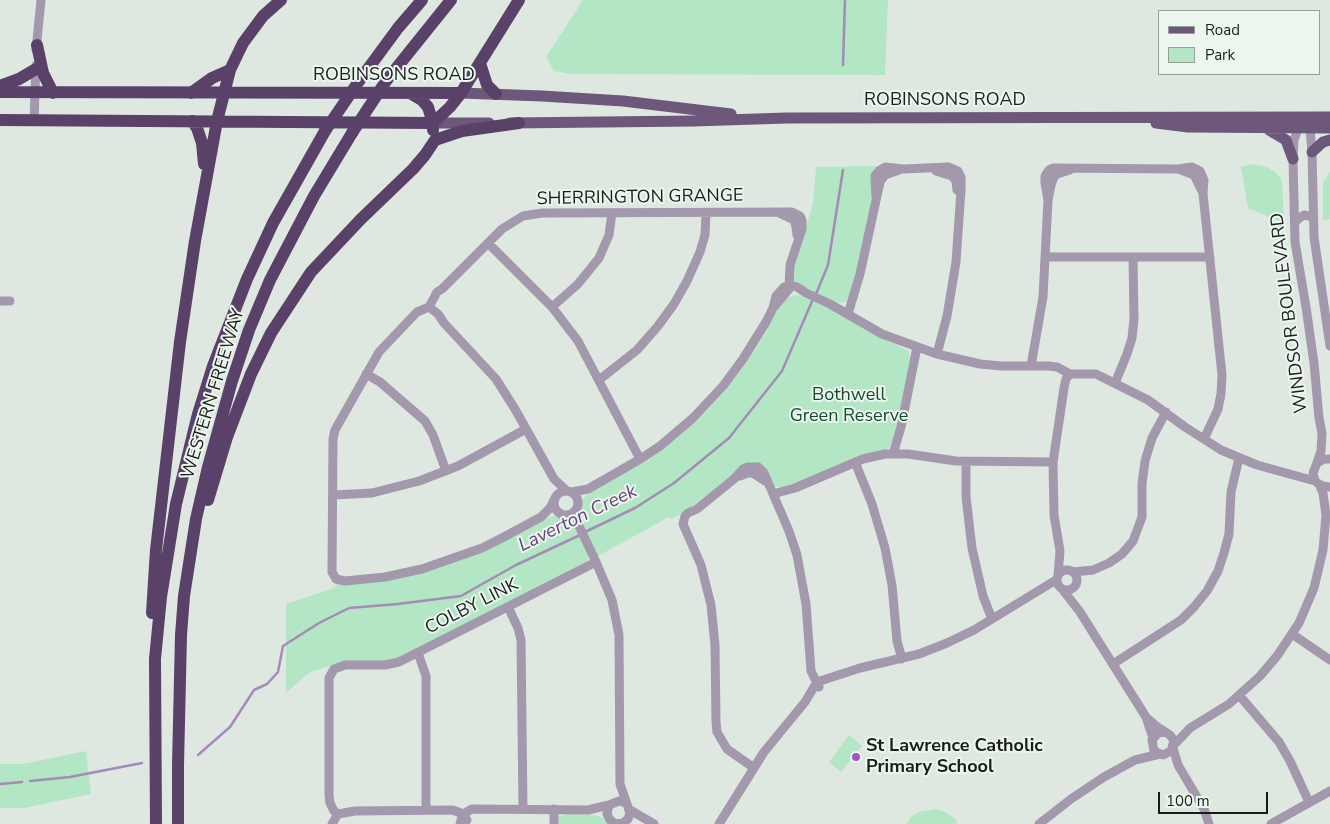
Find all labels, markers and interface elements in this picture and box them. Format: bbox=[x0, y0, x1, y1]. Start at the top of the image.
legend bbox=[1158, 10, 1320, 75]
text: Road bbox=[1205, 20, 1240, 40]
text: Park bbox=[1205, 45, 1235, 65]
street label: ROBINSONS ROAD bbox=[313, 65, 475, 87]
street label: ROBINSONS ROAD bbox=[864, 90, 1026, 112]
street label: SHERRINGTON GRANGE bbox=[536, 185, 744, 211]
street label: WINDSOR BOULEVARD bbox=[1267, 212, 1313, 414]
street label: WESTERN FREEWAY bbox=[178, 306, 250, 482]
park label: Bothwell Green Reserve bbox=[790, 385, 908, 428]
water label: Laverton Creek bbox=[515, 480, 641, 558]
street label: COLBY LINK bbox=[422, 574, 522, 640]
place label: St Lawrence Catholic Primary School bbox=[866, 736, 1043, 779]
marker: St Lawrence Catholic Primary School bbox=[850, 751, 862, 763]
scale bar bbox=[1160, 782, 1270, 814]
text: 100 m bbox=[1166, 791, 1210, 811]

